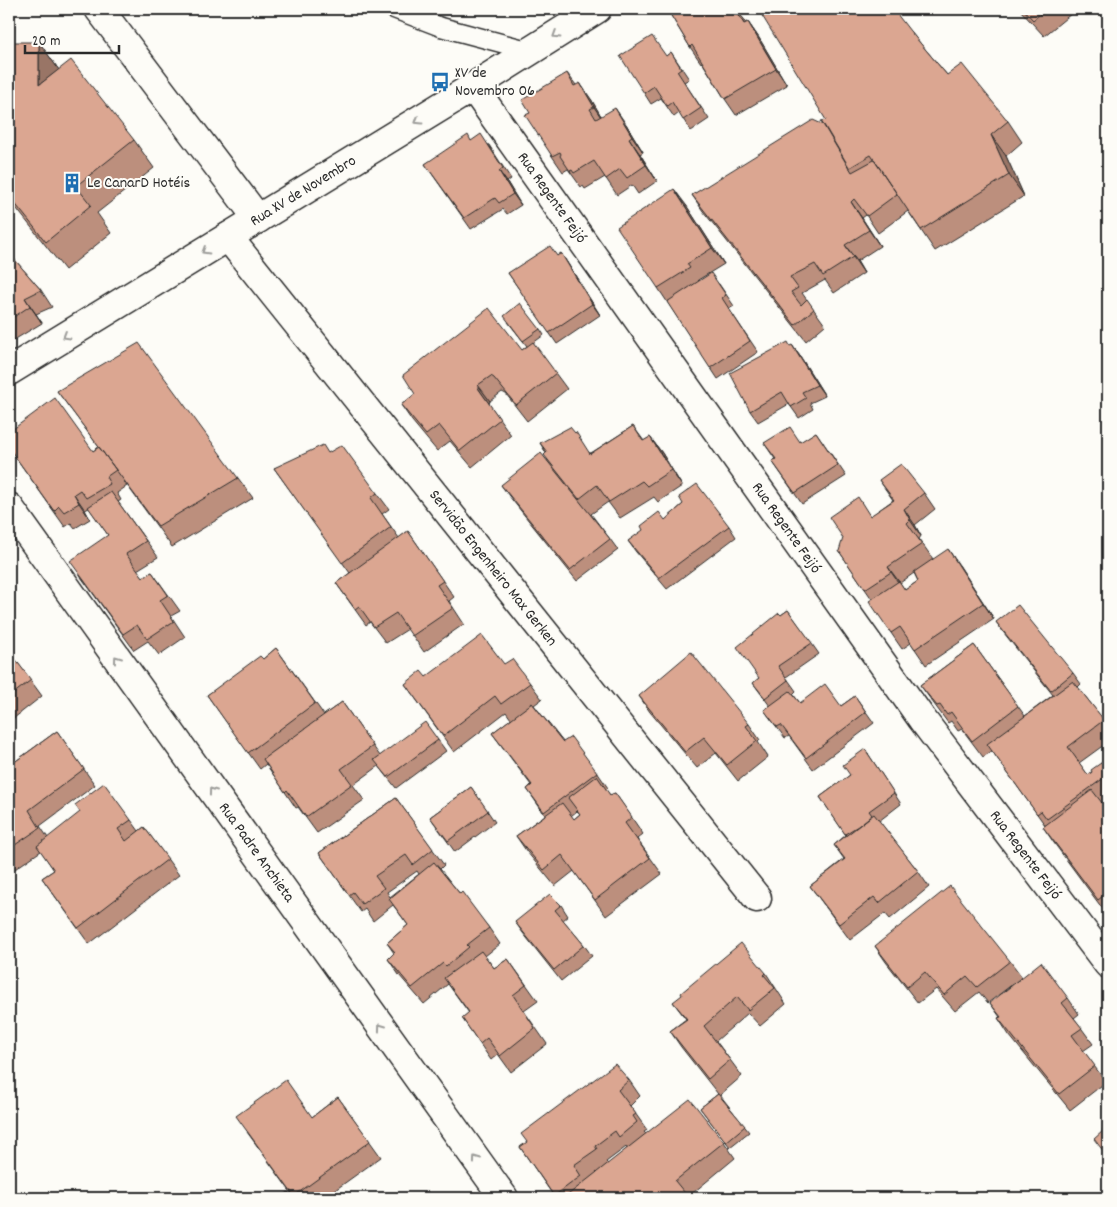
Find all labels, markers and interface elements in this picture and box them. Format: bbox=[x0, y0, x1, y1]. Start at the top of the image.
scale bar bbox=[25, 22, 119, 54]
one-way arrow bbox=[552, 28, 561, 38]
text: 20 m bbox=[32, 31, 60, 53]
place label: XV de Novembro 06 bbox=[455, 62, 535, 103]
bus stop icon: XV de Novembro 06 bbox=[429, 71, 451, 93]
one-way arrow bbox=[415, 114, 424, 124]
street label: Rua Regente Feijó bbox=[511, 147, 592, 248]
street label: Rua XV de Novembro bbox=[246, 150, 361, 232]
building icon: Le CanarD Hotéis bbox=[61, 172, 83, 194]
place label: Le CanarD Hotéis bbox=[87, 172, 190, 195]
one-way arrow bbox=[201, 245, 210, 255]
one-way arrow bbox=[63, 330, 72, 339]
street label: Rua Regente Feijó bbox=[746, 478, 827, 578]
street label: Servidão Engenheiro Max Gerken bbox=[423, 485, 563, 651]
one-way arrow bbox=[114, 655, 123, 665]
one-way arrow bbox=[209, 787, 218, 797]
street label: Rua Padre Anchieta bbox=[213, 798, 301, 908]
street label: Rua Regente Feijó bbox=[984, 805, 1067, 905]
one-way arrow bbox=[378, 1023, 387, 1033]
one-way arrow bbox=[473, 1155, 482, 1165]

